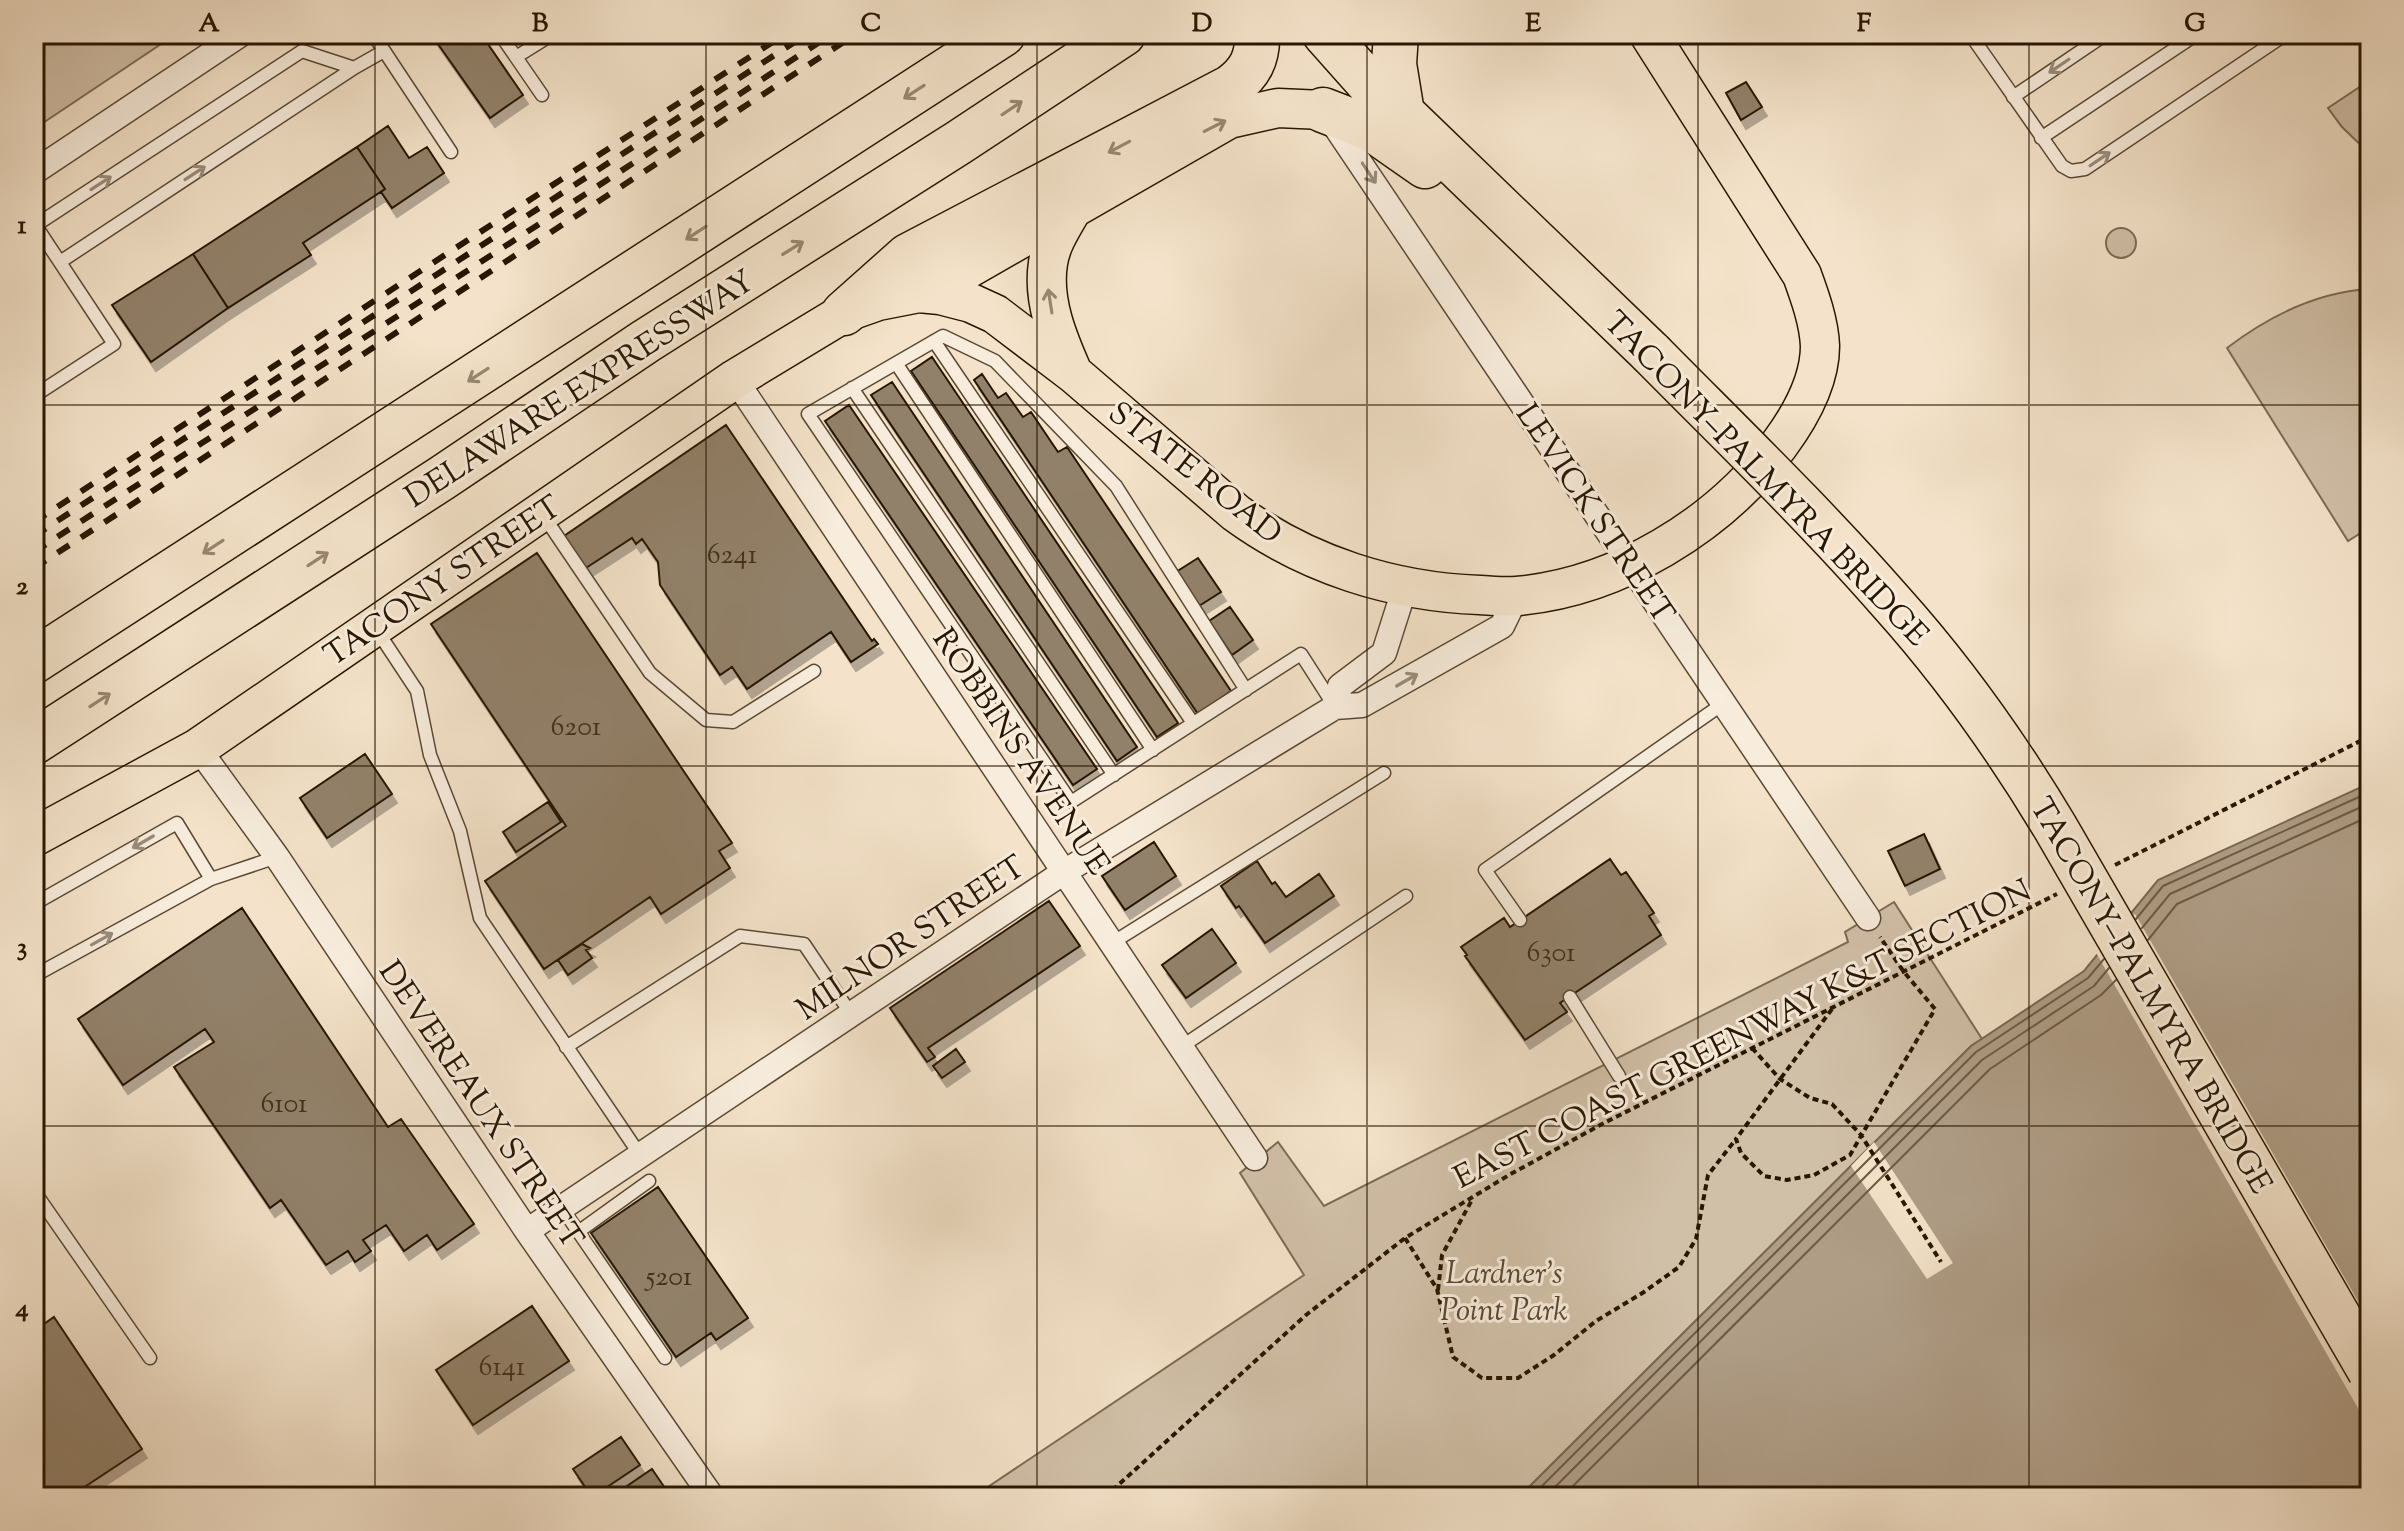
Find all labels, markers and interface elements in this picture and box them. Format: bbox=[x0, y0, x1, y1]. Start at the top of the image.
text: A bbox=[198, 6, 220, 43]
text: B bbox=[532, 6, 549, 43]
text: C bbox=[861, 6, 881, 43]
text: D bbox=[1192, 6, 1212, 43]
text: E bbox=[1525, 6, 1541, 43]
text: F bbox=[1857, 6, 1872, 43]
text: G bbox=[2184, 6, 2206, 43]
one-way arrow bbox=[2049, 57, 2071, 74]
one-way arrow bbox=[903, 84, 926, 100]
one-way arrow bbox=[1001, 99, 1023, 116]
one-way arrow bbox=[1203, 118, 1226, 134]
one-way arrow bbox=[1107, 139, 1131, 155]
one-way arrow bbox=[2089, 151, 2111, 167]
one-way arrow bbox=[1361, 161, 1377, 183]
one-way arrow bbox=[183, 165, 206, 181]
one-way arrow bbox=[89, 174, 112, 190]
text: 1 bbox=[18, 208, 27, 245]
one-way arrow bbox=[685, 225, 708, 241]
one-way arrow bbox=[781, 239, 804, 255]
street label: DELAWARE EXPRESSWAY bbox=[397, 260, 764, 521]
one-way arrow bbox=[1042, 289, 1057, 314]
street label: TACONY–PALMYRA BRIDGE bbox=[1592, 302, 1938, 658]
one-way arrow bbox=[467, 367, 490, 383]
street label: STATE ROAD bbox=[1097, 392, 1291, 557]
street label: LEVICK STREET bbox=[1503, 396, 1684, 634]
street label: TACONY STREET bbox=[316, 486, 572, 679]
house number: 6241 bbox=[707, 536, 757, 576]
one-way arrow bbox=[202, 539, 225, 555]
one-way arrow bbox=[306, 550, 329, 566]
text: 2 bbox=[16, 569, 29, 606]
street label: ROBBINS AVENUE bbox=[920, 620, 1119, 885]
one-way arrow bbox=[1394, 672, 1418, 687]
one-way arrow bbox=[88, 691, 110, 708]
house number: 6201 bbox=[551, 708, 601, 748]
street label: TACONY–PALMYRA BRIDGE bbox=[2017, 790, 2282, 1203]
one-way arrow bbox=[131, 835, 155, 850]
street label: MILNOR STREET bbox=[788, 846, 1035, 1033]
street label: EAST COAST GREENWAY K&T SECTION bbox=[1446, 869, 2040, 1202]
text: 3 bbox=[17, 930, 27, 967]
one-way arrow bbox=[90, 930, 114, 946]
house number: 6301 bbox=[1526, 934, 1576, 974]
street label: DEVEREAUX STREET bbox=[366, 952, 593, 1259]
house number: 6101 bbox=[261, 1085, 307, 1125]
park label: Lardner's Point Park bbox=[1440, 1252, 1568, 1335]
house number: 5201 bbox=[644, 1258, 692, 1298]
text: 4 bbox=[14, 1291, 29, 1328]
house number: 6141 bbox=[479, 1348, 525, 1388]

